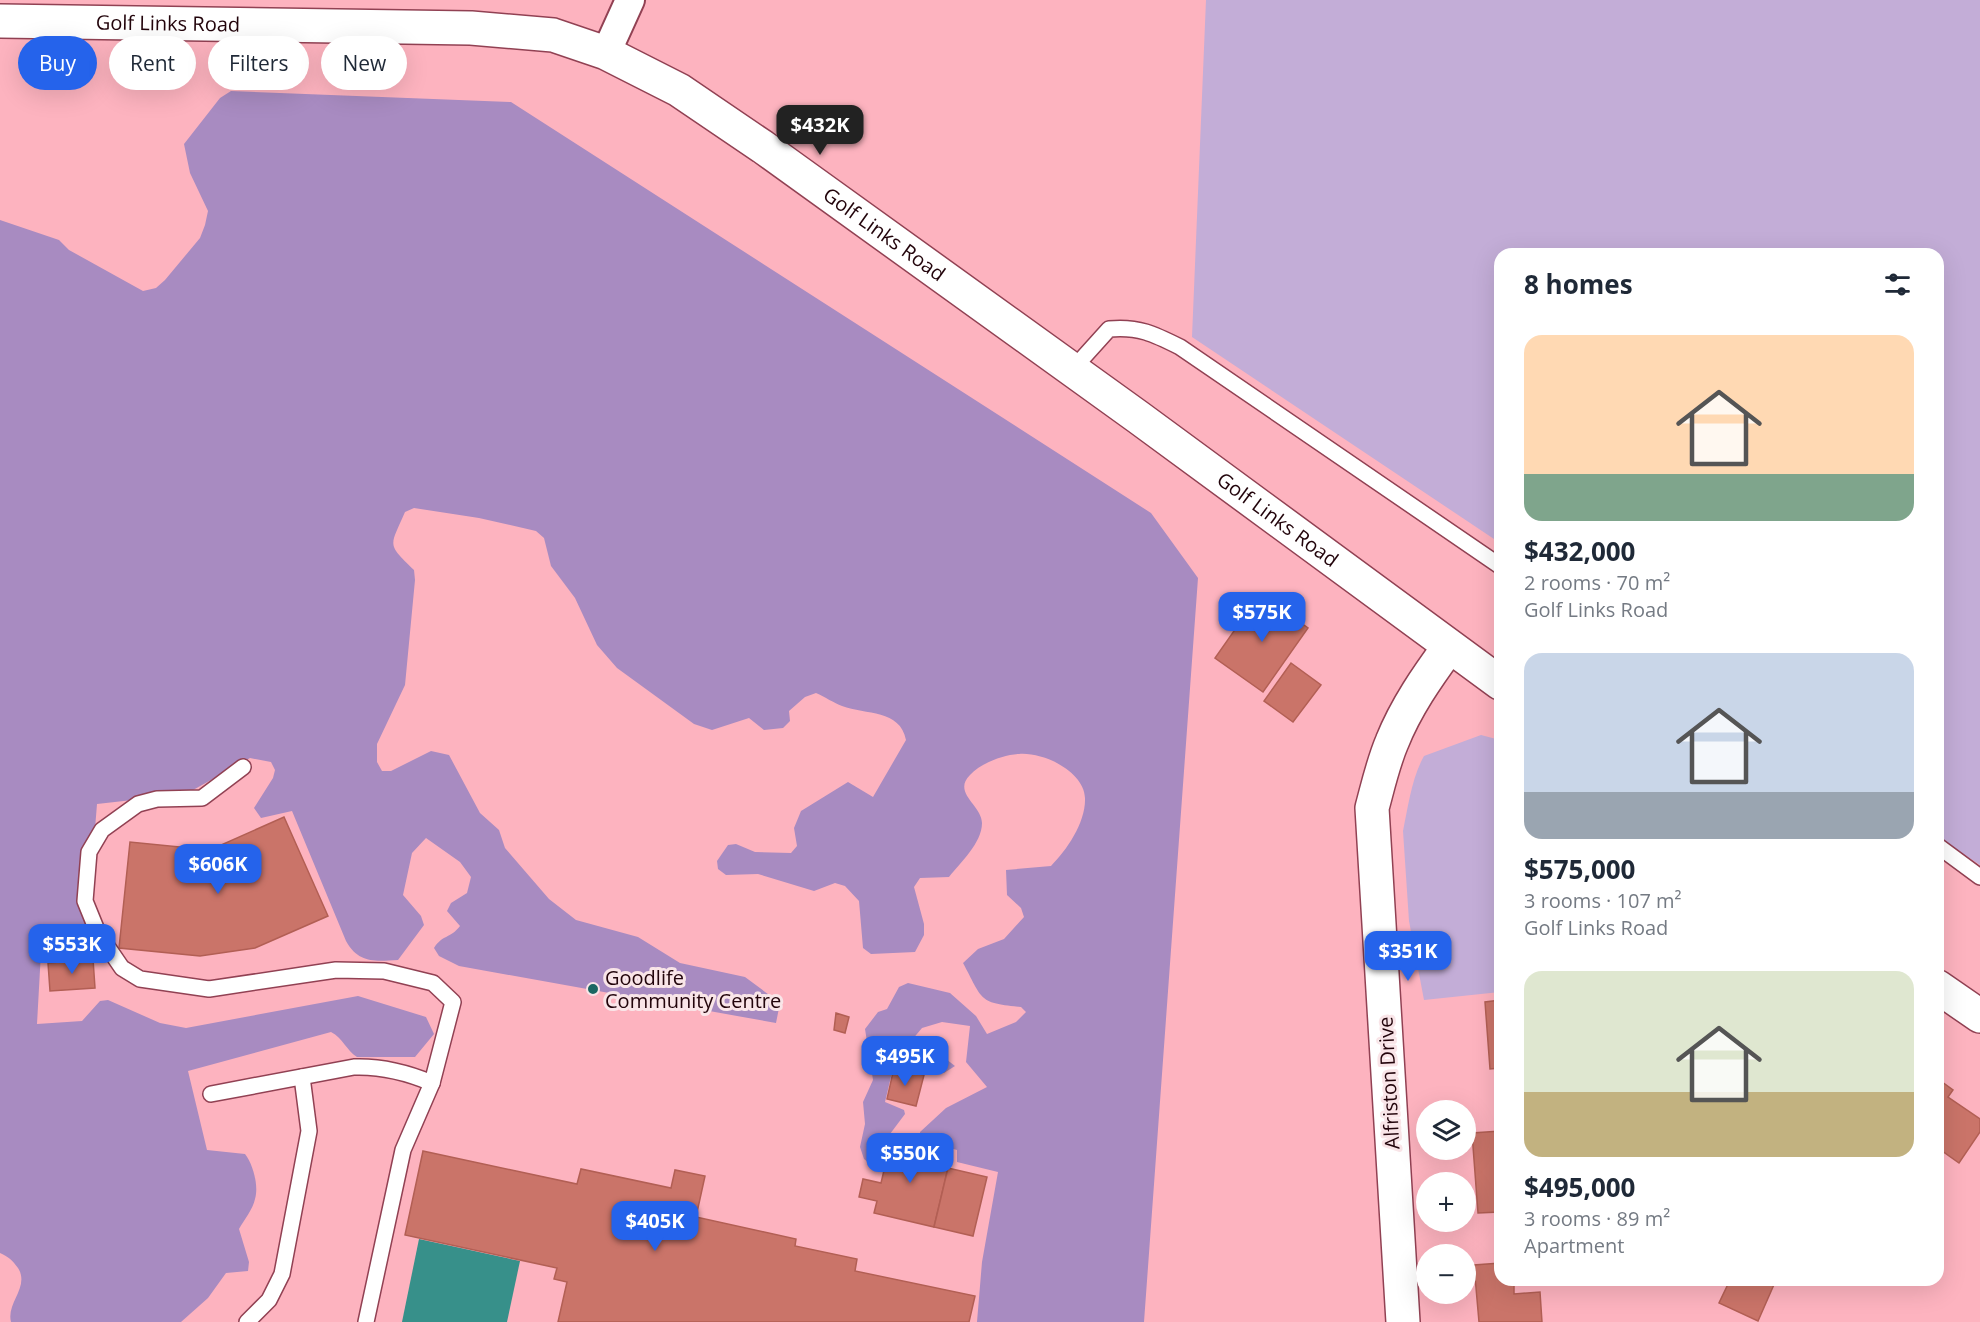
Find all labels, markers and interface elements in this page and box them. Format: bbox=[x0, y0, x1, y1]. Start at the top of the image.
street label: Golf Links Road bbox=[96, 8, 240, 38]
chip: Buy bbox=[18, 36, 97, 90]
chip: Rent bbox=[109, 36, 196, 90]
chip: Filters bbox=[208, 36, 309, 90]
chip: New bbox=[321, 36, 407, 90]
pin: $432K bbox=[778, 105, 862, 156]
text: $432K bbox=[790, 111, 850, 138]
street label: Golf Links Road bbox=[818, 181, 951, 287]
text: 8 homes bbox=[1524, 266, 1633, 302]
icon: filters bbox=[1881, 268, 1914, 301]
icon: home bbox=[1665, 374, 1773, 482]
street label: Golf Links Road bbox=[1212, 466, 1344, 573]
text: $432,000 bbox=[1524, 533, 1635, 569]
text: 2 rooms · 70 m² bbox=[1524, 569, 1670, 596]
pin: $575K bbox=[1220, 592, 1304, 643]
text: Golf Links Road bbox=[1524, 596, 1668, 623]
text: $575K bbox=[1232, 598, 1292, 625]
icon: home bbox=[1665, 692, 1773, 800]
pin: $606K bbox=[176, 844, 260, 895]
text: $606K bbox=[188, 850, 248, 877]
text: $575,000 bbox=[1524, 851, 1635, 887]
text: 3 rooms · 107 m² bbox=[1524, 887, 1682, 914]
text: Golf Links Road bbox=[1524, 914, 1668, 941]
pin: $553K bbox=[30, 924, 114, 975]
text: $553K bbox=[42, 930, 102, 957]
pin: $351K bbox=[1366, 931, 1450, 982]
text: $351K bbox=[1378, 937, 1438, 964]
place label: Goodlife Community Centre bbox=[605, 964, 781, 1014]
marker: Goodlife Community Centre bbox=[586, 982, 600, 996]
icon: home bbox=[1665, 1010, 1773, 1118]
street label: Alfriston Drive bbox=[1372, 1016, 1405, 1150]
pin: $495K bbox=[863, 1036, 947, 1087]
text: $495K bbox=[875, 1042, 935, 1069]
map controls bbox=[1416, 1100, 1476, 1304]
button: layers bbox=[1416, 1100, 1476, 1160]
pin: $550K bbox=[868, 1133, 952, 1184]
text: $550K bbox=[880, 1139, 940, 1166]
text: $495,000 bbox=[1524, 1169, 1635, 1205]
button: + bbox=[1416, 1172, 1476, 1232]
pin: $405K bbox=[613, 1201, 697, 1252]
text: 3 rooms · 89 m² bbox=[1524, 1205, 1670, 1232]
text: $405K bbox=[625, 1207, 685, 1234]
text: Apartment bbox=[1524, 1232, 1624, 1259]
button: − bbox=[1416, 1244, 1476, 1304]

